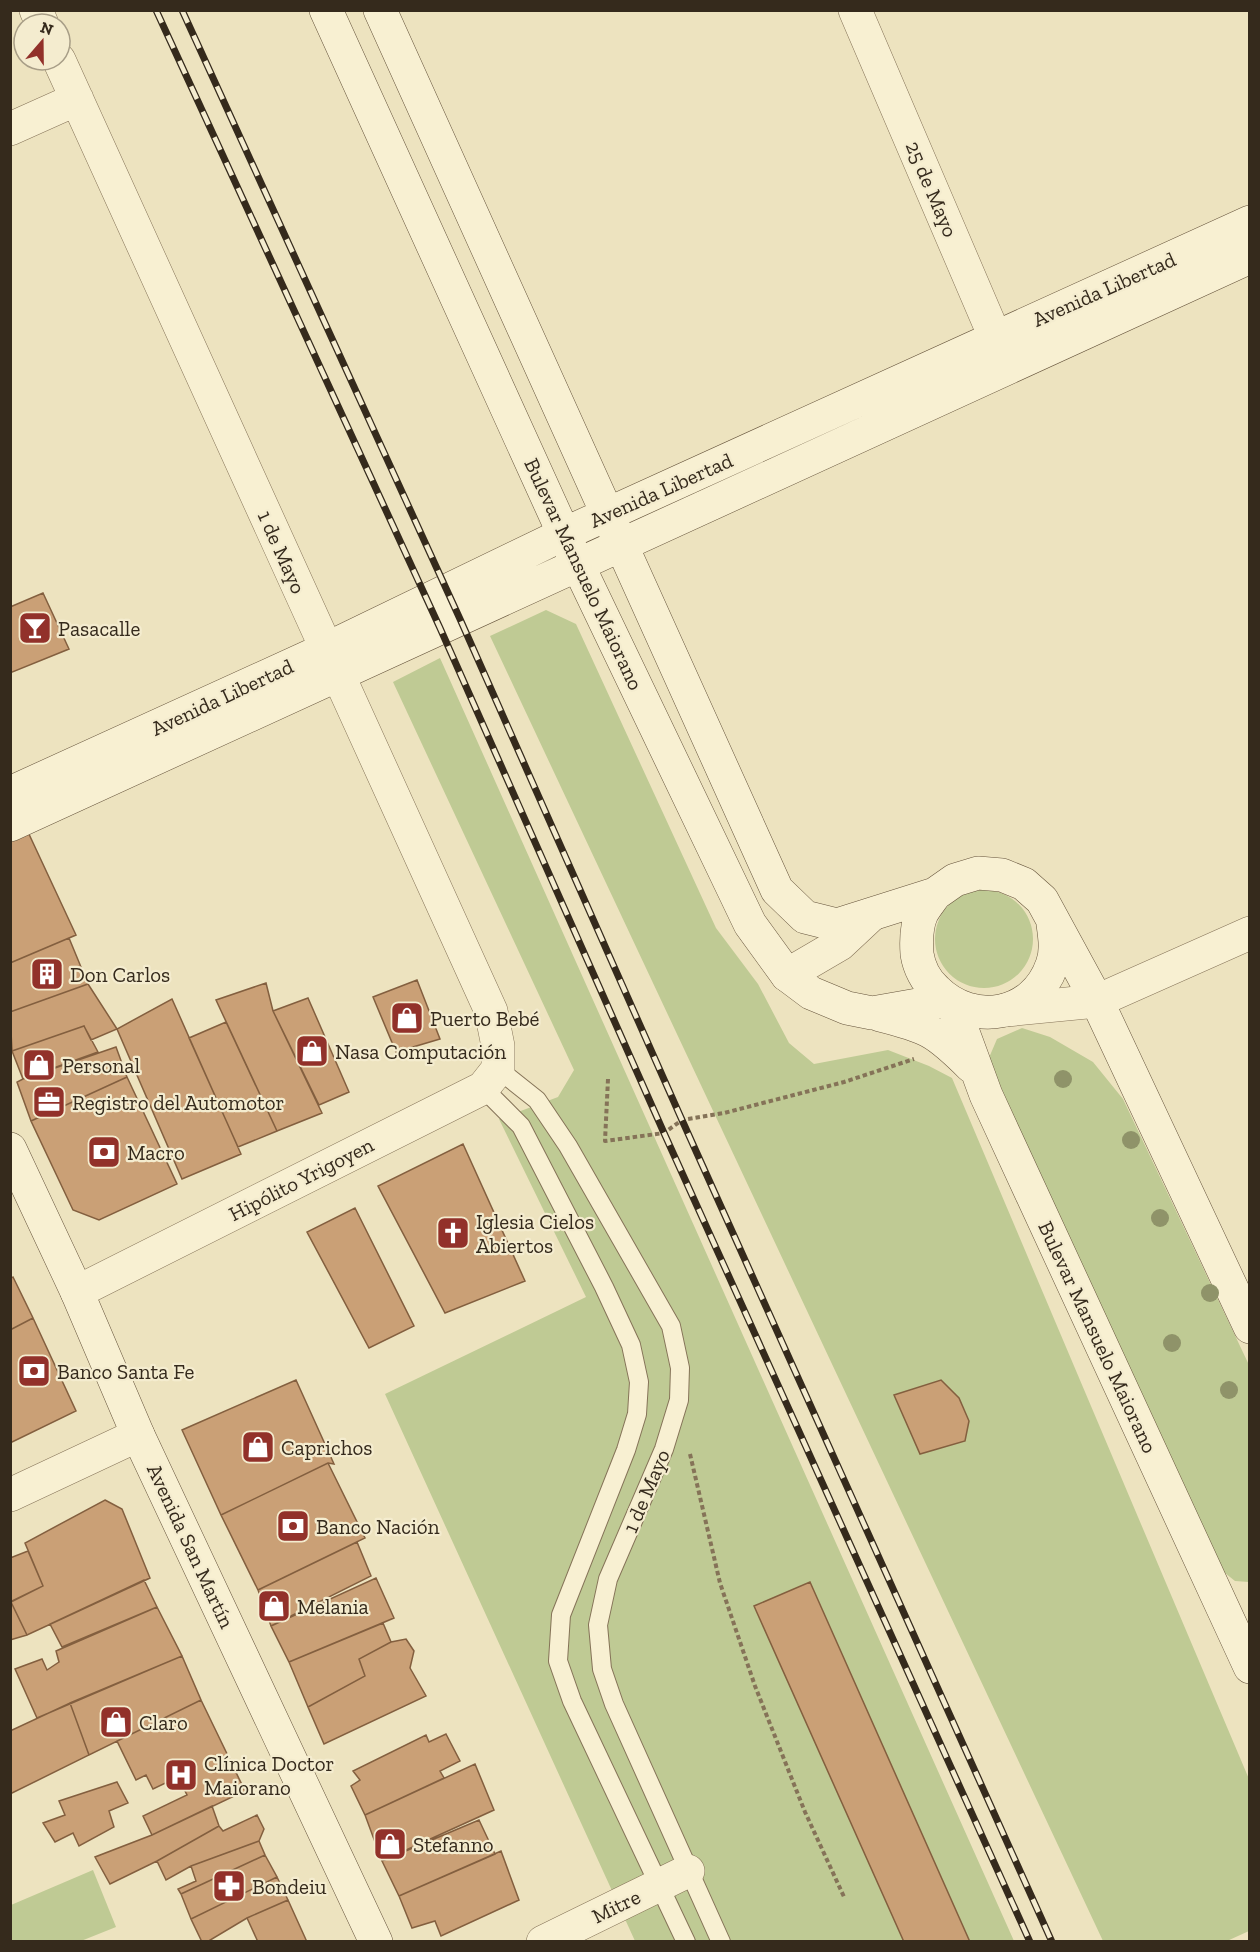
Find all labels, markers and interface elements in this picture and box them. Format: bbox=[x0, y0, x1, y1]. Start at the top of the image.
north arrow bbox=[12, 12, 72, 72]
text: N bbox=[38, 17, 56, 39]
street label: 25 de Mayo bbox=[901, 137, 963, 241]
street label: Avenida Libertad bbox=[1029, 246, 1180, 332]
street label: Avenida Libertad bbox=[586, 447, 737, 533]
street label: Bulevar Mansuelo Maiorano bbox=[519, 454, 649, 694]
street label: 1 de Mayo bbox=[253, 507, 311, 597]
bar icon: Pasacalle bbox=[17, 610, 53, 646]
place label: Pasacalle bbox=[58, 616, 140, 641]
street label: Avenida Libertad bbox=[147, 653, 297, 741]
building icon: Don Carlos bbox=[29, 956, 65, 992]
place label: Don Carlos bbox=[70, 962, 170, 987]
shop icon: Puerto Bebé bbox=[389, 1000, 425, 1036]
place label: Puerto Bebé bbox=[430, 1006, 540, 1031]
shop icon: Nasa Computación bbox=[294, 1033, 330, 1069]
place label: Nasa Computación bbox=[335, 1039, 506, 1064]
shop icon: Personal bbox=[21, 1047, 57, 1083]
place label: Personal bbox=[62, 1053, 140, 1078]
office icon: Registro del Automotor bbox=[31, 1084, 67, 1120]
place label: Registro del Automotor bbox=[72, 1090, 284, 1115]
street label: Hipólito Yrigoyen bbox=[225, 1132, 377, 1226]
bank icon: Macro bbox=[86, 1134, 122, 1170]
place label: Macro bbox=[127, 1140, 185, 1165]
place label: Iglesia Cielos Abiertos bbox=[476, 1209, 594, 1258]
church icon: Iglesia Cielos Abiertos bbox=[435, 1215, 471, 1251]
street label: Bulevar Mansuelo Maiorano bbox=[1033, 1217, 1163, 1457]
bank icon: Banco Santa Fe bbox=[16, 1353, 52, 1389]
place label: Banco Santa Fe bbox=[57, 1359, 194, 1384]
shop icon: Caprichos bbox=[240, 1429, 276, 1465]
place label: Caprichos bbox=[281, 1435, 372, 1460]
street label: 1 de Mayo bbox=[617, 1445, 675, 1537]
street label: Avenida San Martín bbox=[142, 1460, 240, 1632]
bank icon: Banco Nación bbox=[275, 1508, 311, 1544]
place label: Banco Nación bbox=[316, 1514, 440, 1539]
shop icon: Melania bbox=[256, 1588, 292, 1624]
place label: Melania bbox=[297, 1594, 369, 1619]
shop icon: Claro bbox=[98, 1704, 134, 1740]
place label: Claro bbox=[139, 1710, 188, 1735]
place label: Clínica Doctor Maiorano bbox=[204, 1751, 334, 1800]
hospital icon: Clínica Doctor Maiorano bbox=[163, 1757, 199, 1793]
shop icon: Stefanno bbox=[372, 1826, 408, 1862]
place label: Stefanno bbox=[413, 1832, 494, 1857]
pharmacy icon: Bondeiu bbox=[211, 1868, 247, 1904]
place label: Bondeiu bbox=[252, 1874, 327, 1899]
street label: Mitre bbox=[588, 1884, 644, 1928]

